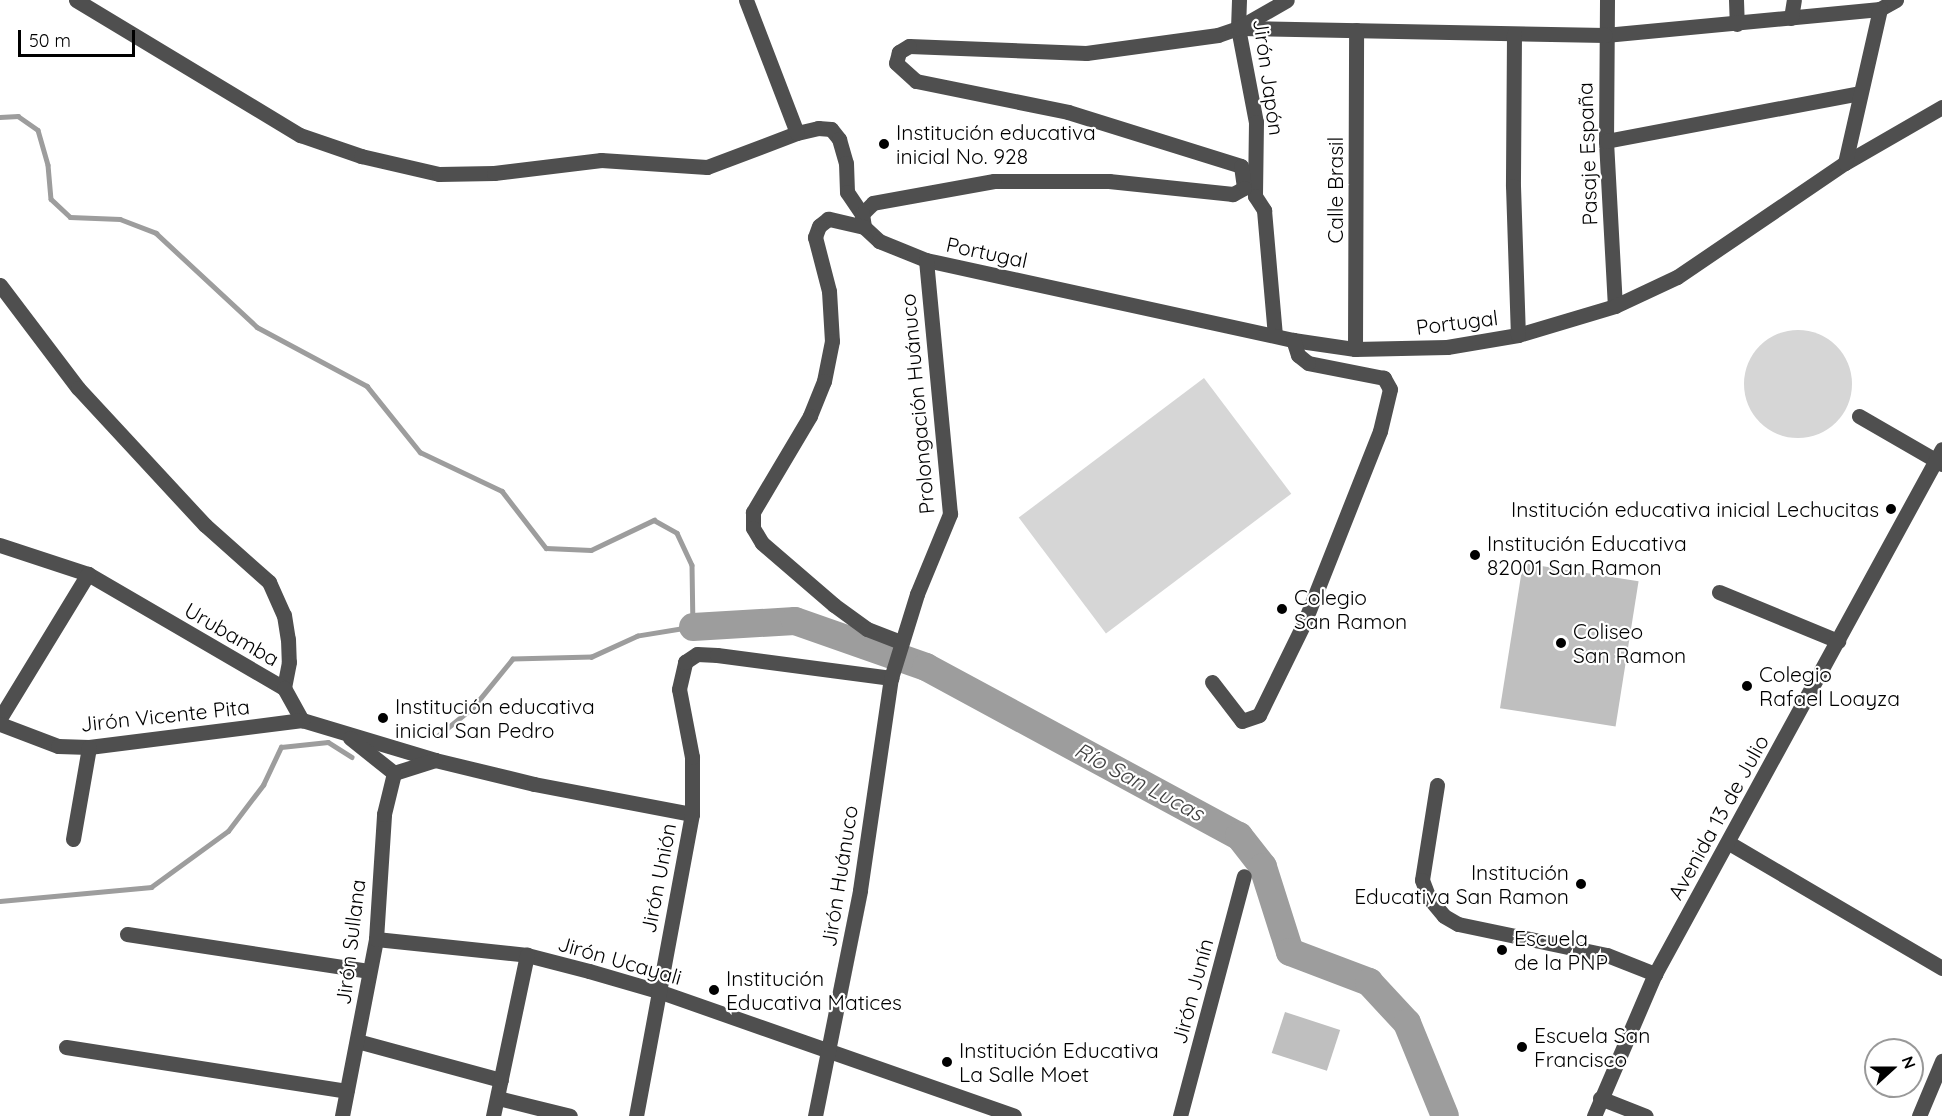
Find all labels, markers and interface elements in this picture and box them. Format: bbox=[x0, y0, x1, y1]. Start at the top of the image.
street label: Jirón Japón bbox=[1248, 17, 1290, 137]
scale bar bbox=[21, 18, 138, 56]
text: 50 m bbox=[29, 29, 71, 52]
street label: Pasaje España bbox=[1572, 82, 1602, 226]
place label: Institución educativa inicial No. 928 bbox=[896, 119, 1096, 169]
marker: Institución educativa inicial No. 928 bbox=[877, 137, 891, 151]
street label: Calle Brasil bbox=[1322, 137, 1348, 243]
street label: Portugal bbox=[944, 231, 1030, 273]
street label: Prolongación Huánuco bbox=[895, 293, 939, 515]
street label: Portugal bbox=[1415, 304, 1499, 340]
place label: Institución educativa inicial Lechucitas bbox=[1511, 496, 1879, 522]
marker: Institución educativa inicial Lechucitas bbox=[1884, 502, 1898, 516]
place label: Institución Educativa 82001 San Ramon bbox=[1487, 530, 1687, 580]
marker: Institución Educativa 82001 San Ramon bbox=[1468, 548, 1482, 562]
place label: Colegio San Ramon bbox=[1294, 584, 1407, 634]
street label: Urubamba bbox=[180, 597, 284, 671]
marker: Colegio San Ramon bbox=[1275, 602, 1289, 616]
place label: Coliseo San Ramon bbox=[1573, 618, 1686, 668]
marker: Coliseo San Ramon bbox=[1554, 636, 1568, 650]
place label: Colegio Rafael Loayza bbox=[1759, 661, 1900, 711]
marker: Colegio Rafael Loayza bbox=[1740, 679, 1754, 693]
place label: Institución educativa inicial San Pedro bbox=[395, 693, 595, 743]
street label: Jirón Vicente Pita bbox=[79, 694, 251, 736]
marker: Institución educativa inicial San Pedro bbox=[376, 711, 390, 725]
street label: Avenida 13 de Julio bbox=[1662, 730, 1774, 904]
water label: Río San Lucas bbox=[1070, 737, 1208, 827]
street label: Jirón Huánuco bbox=[815, 804, 863, 948]
street label: Jirón Unión bbox=[635, 821, 681, 935]
place label: Institución Educativa San Ramon bbox=[1354, 859, 1569, 909]
marker: Institución Educativa San Ramon bbox=[1574, 877, 1588, 891]
street label: Jirón Sullana bbox=[330, 878, 370, 1006]
place label: Escuela de la PNP bbox=[1514, 925, 1608, 975]
street label: Jirón Ucayali bbox=[555, 930, 685, 990]
street label: Jirón Junín bbox=[1166, 936, 1218, 1046]
marker: Escuela de la PNP bbox=[1495, 943, 1509, 957]
place label: Institución Educativa Matices bbox=[726, 965, 902, 1015]
marker: Institución Educativa Matices bbox=[707, 983, 721, 997]
place label: Escuela San Francisco bbox=[1534, 1022, 1650, 1072]
place label: Institución Educativa La Salle Moet bbox=[959, 1037, 1159, 1087]
north arrow bbox=[1864, 1038, 1924, 1098]
marker: Escuela San Francisco bbox=[1515, 1040, 1529, 1054]
text: N bbox=[1897, 1053, 1920, 1071]
marker: Institución Educativa La Salle Moet bbox=[940, 1055, 954, 1069]

